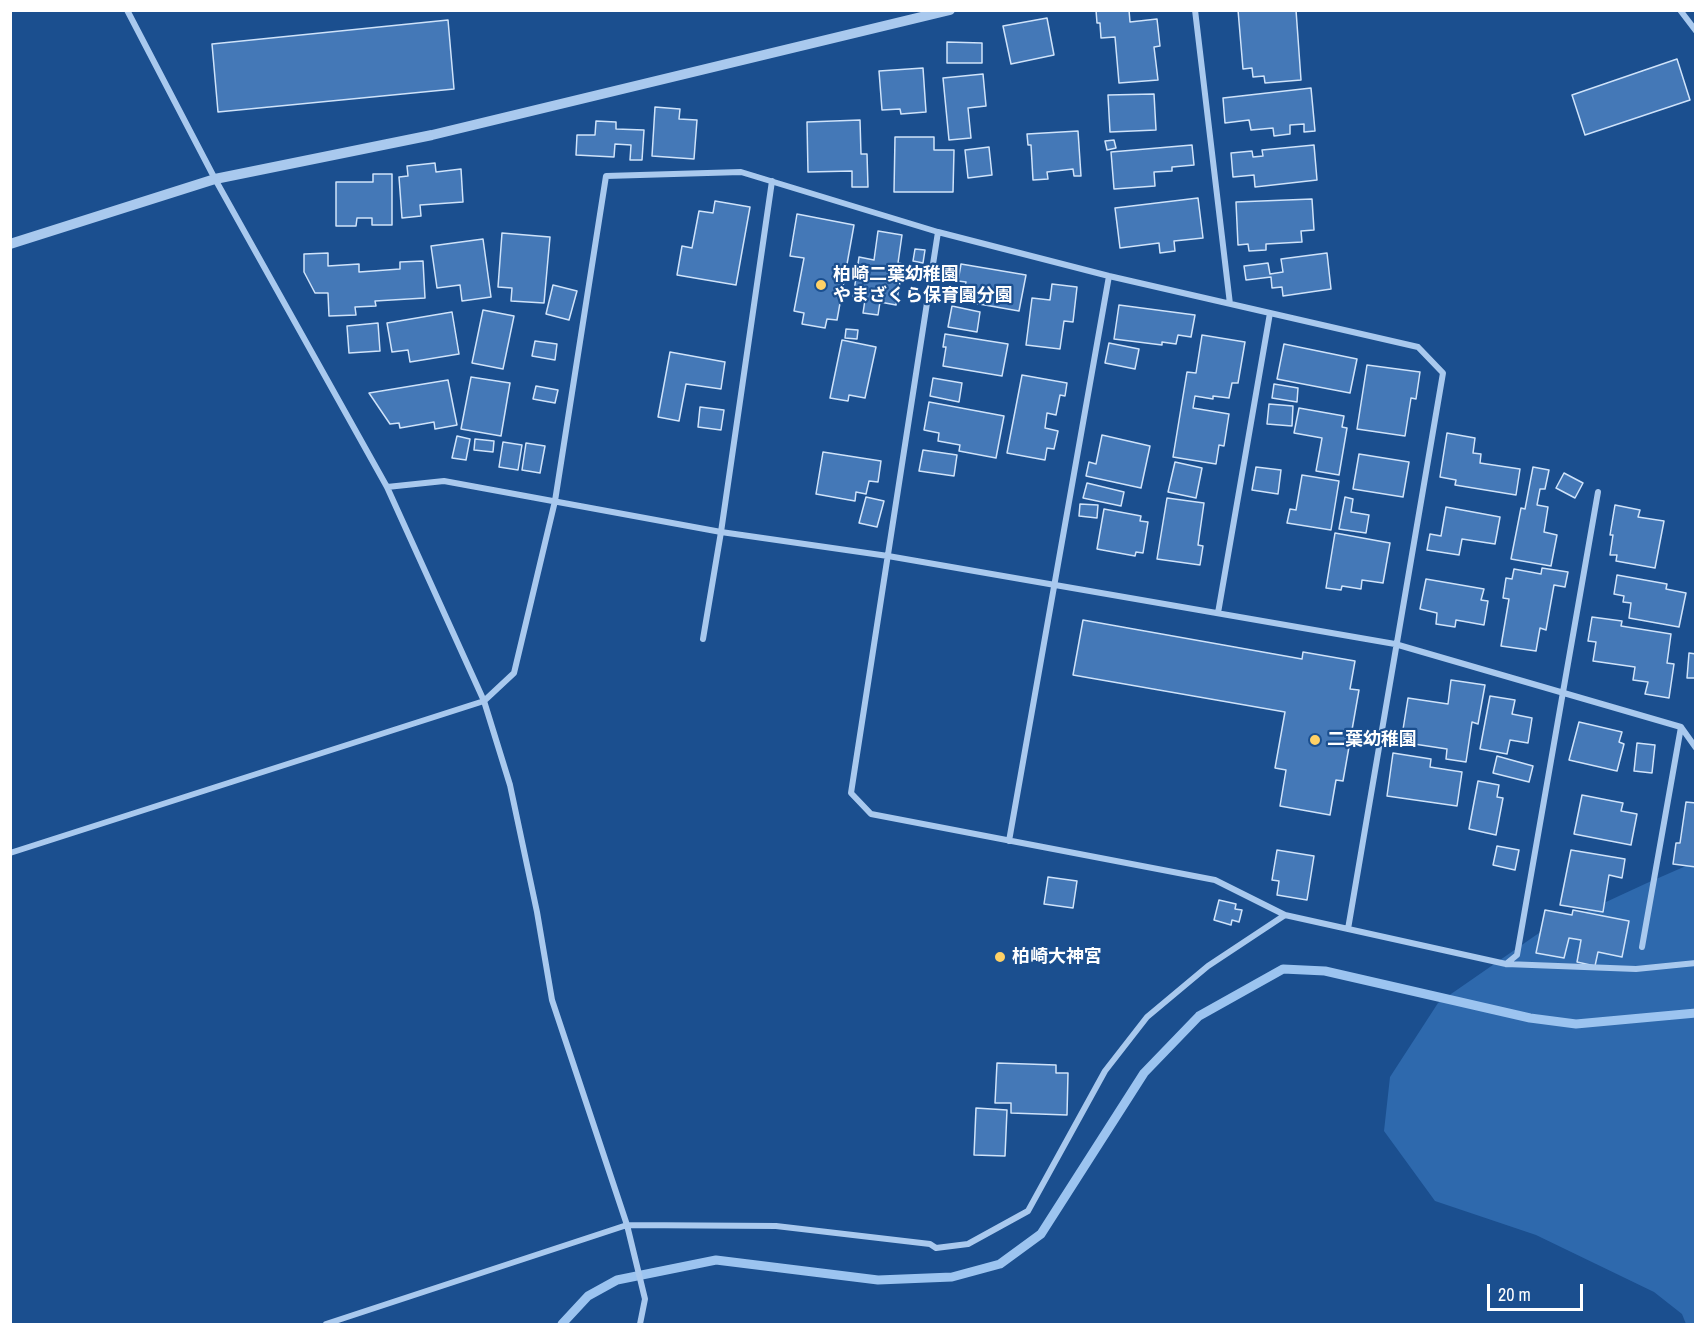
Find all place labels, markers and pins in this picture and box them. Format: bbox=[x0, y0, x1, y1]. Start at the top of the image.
place label: 柏崎二葉幼稚園 やまざくら保育園分園 bbox=[833, 264, 1013, 306]
marker: 柏崎二葉幼稚園 やまざくら保育園分園 bbox=[814, 278, 828, 292]
place label: 二葉幼稚園 bbox=[1327, 729, 1417, 751]
marker: 二葉幼稚園 bbox=[1308, 733, 1322, 747]
place label: 柏崎大神宮 bbox=[1012, 946, 1102, 968]
marker: 柏崎大神宮 bbox=[993, 950, 1007, 964]

